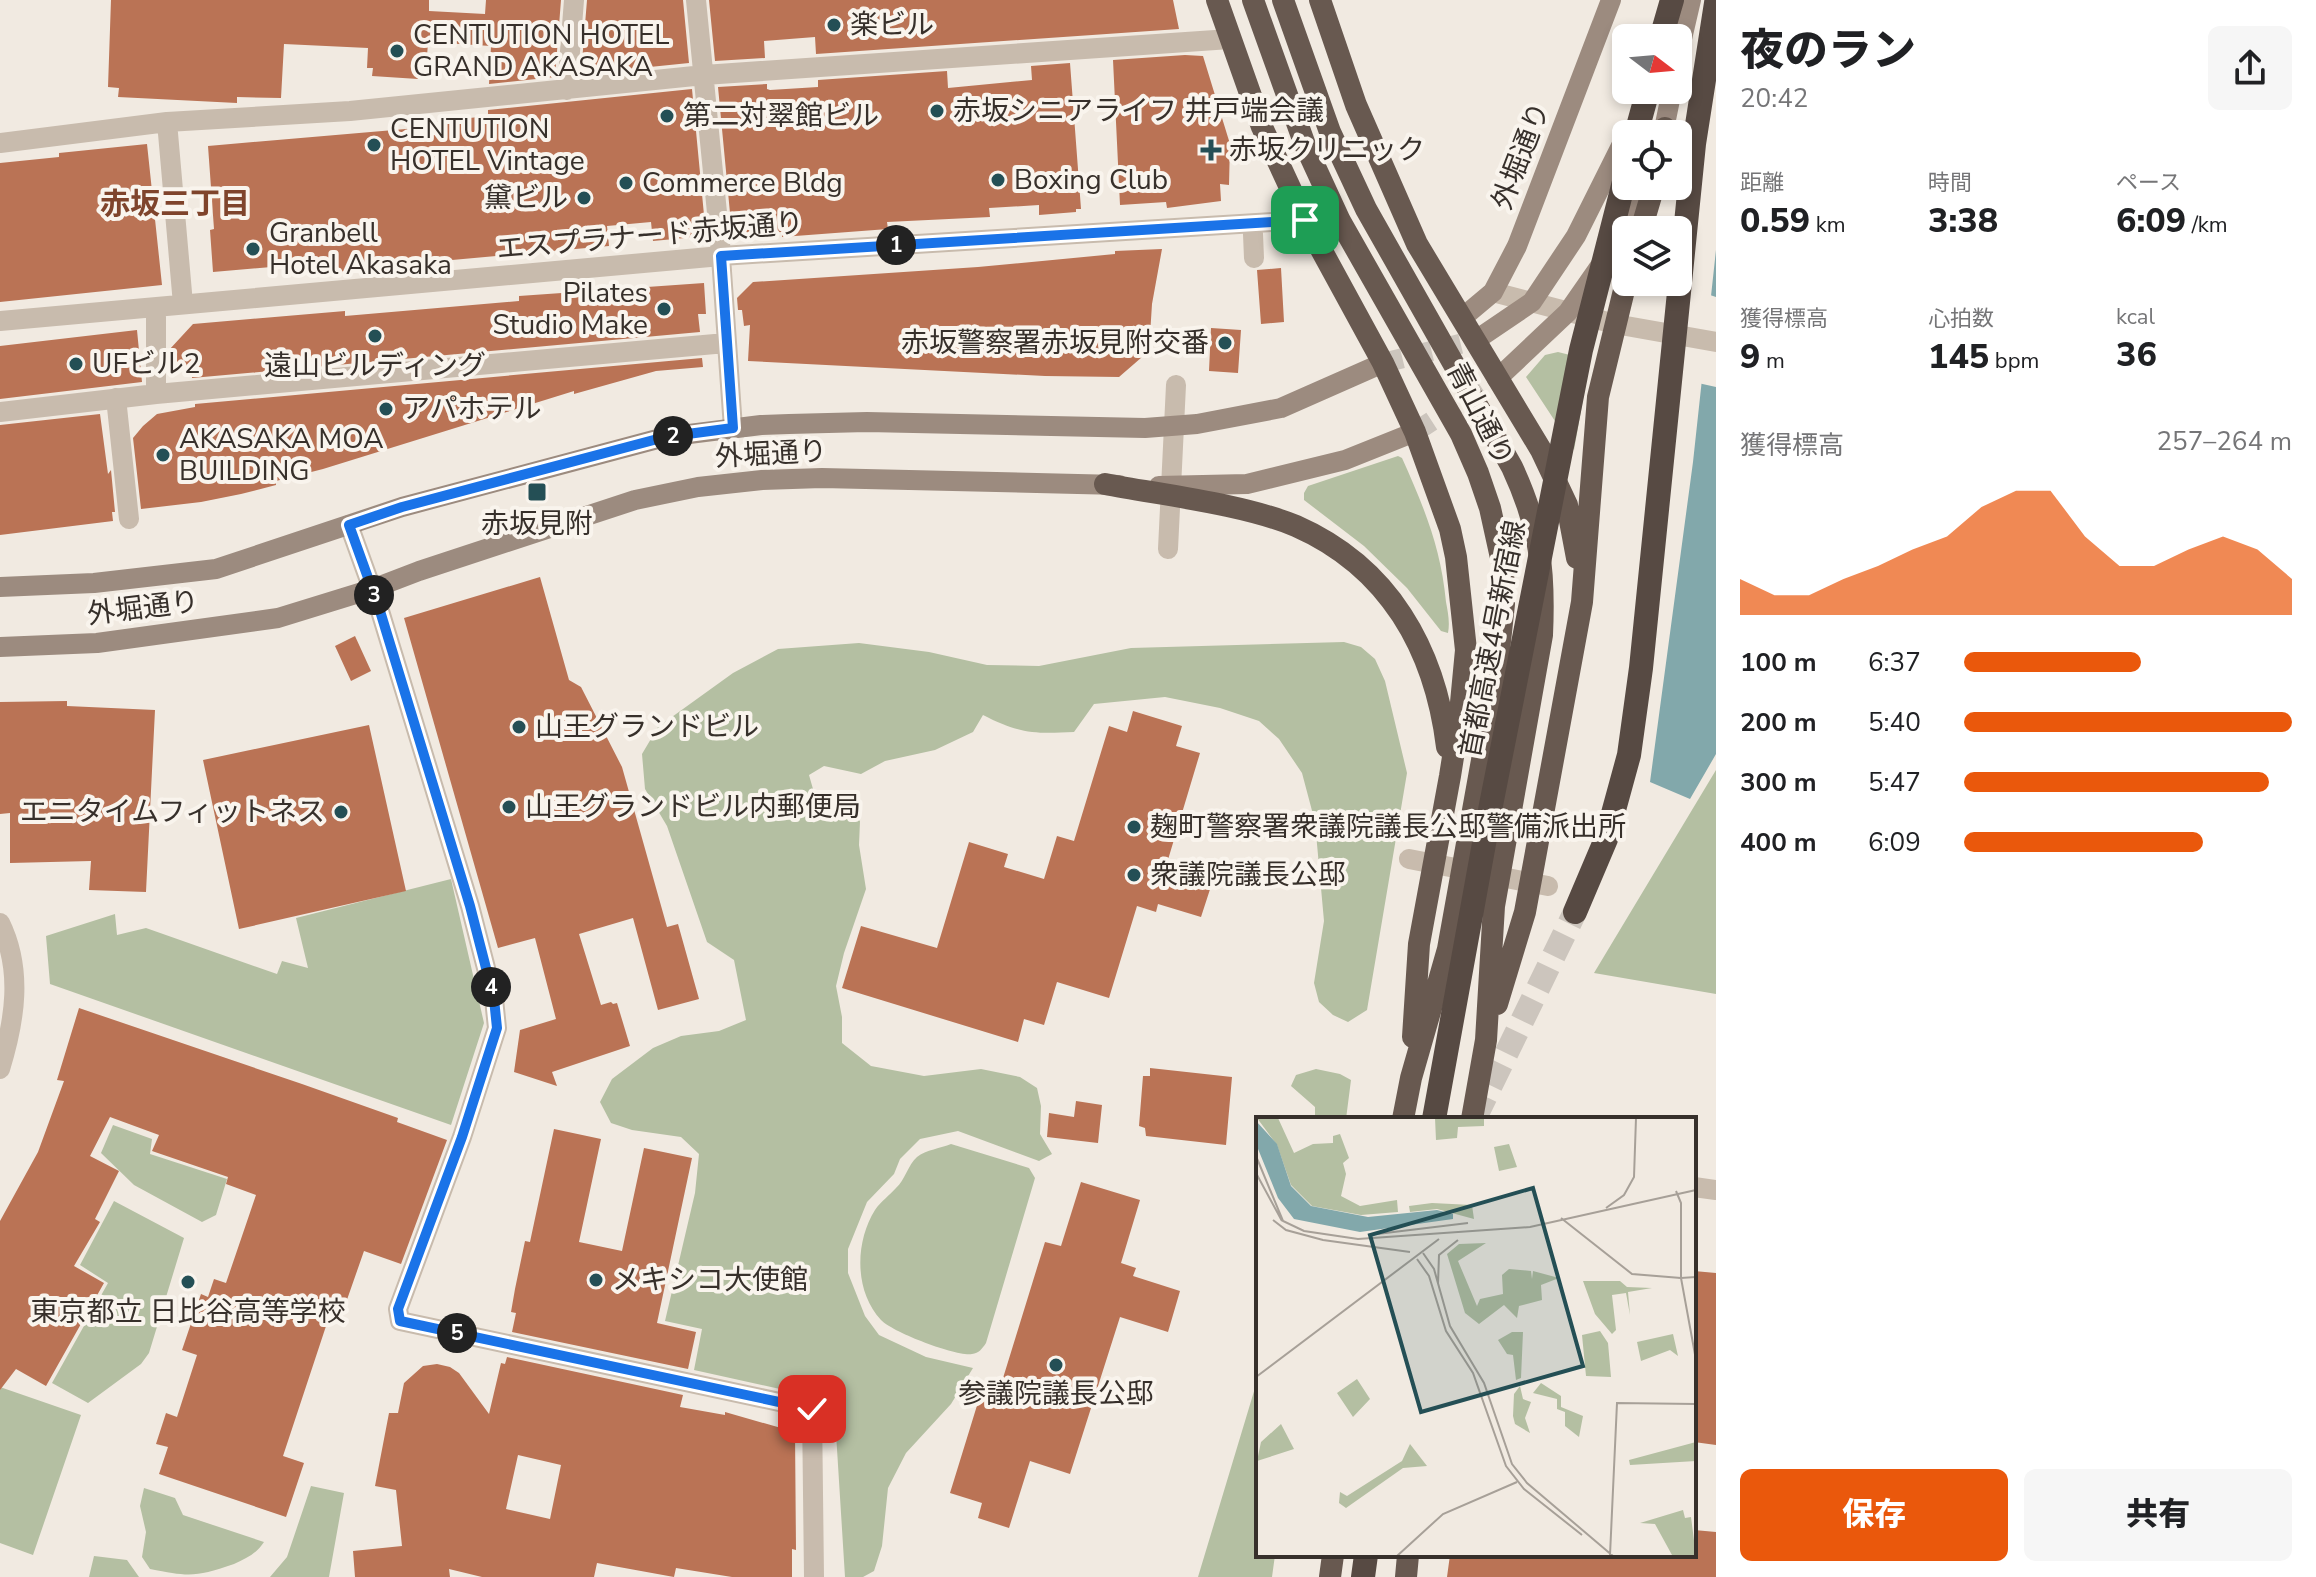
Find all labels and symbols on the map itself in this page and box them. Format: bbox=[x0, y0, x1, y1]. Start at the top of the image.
place label: 楽ビル bbox=[850, 6, 934, 44]
place label: CENTUTION HOTEL GRAND AKASAKA bbox=[413, 16, 669, 86]
marker: 楽ビル bbox=[825, 16, 843, 34]
north arrow bbox=[1612, 24, 1692, 104]
marker: CENTUTION HOTEL GRAND AKASAKA bbox=[388, 42, 406, 60]
place label: 赤坂シニアライフ 井戸端会議 bbox=[953, 92, 1324, 130]
place label: 第二対翠館ビル bbox=[683, 97, 879, 135]
street label: 外堀通り bbox=[1483, 97, 1559, 215]
marker: 赤坂シニアライフ 井戸端会議 bbox=[928, 102, 946, 120]
marker: 第二対翠館ビル bbox=[658, 107, 676, 125]
place label: CENTUTION HOTEL Vintage bbox=[390, 110, 585, 180]
place label: 赤坂クリニック bbox=[1229, 131, 1425, 169]
marker: CENTUTION HOTEL Vintage bbox=[365, 136, 383, 154]
marker: 赤坂クリニック bbox=[1200, 139, 1222, 161]
place label: Boxing Club bbox=[1014, 161, 1168, 199]
place label: Commerce Bldg bbox=[642, 164, 843, 202]
marker: Boxing Club bbox=[989, 171, 1007, 189]
marker: Commerce Bldg bbox=[617, 174, 635, 192]
place label: 黛ビル bbox=[484, 179, 568, 217]
district label: 赤坂三丁目 bbox=[100, 184, 250, 225]
pin bbox=[1271, 186, 1339, 254]
marker: 黛ビル bbox=[575, 189, 593, 207]
street label: エスプラナード赤坂通り bbox=[495, 204, 805, 268]
place label: Granbell Hotel Akasaka bbox=[269, 214, 452, 284]
pin: 1 bbox=[876, 225, 916, 265]
marker: Granbell Hotel Akasaka bbox=[244, 240, 262, 258]
place label: Pilates Studio Make bbox=[492, 274, 648, 344]
marker: Pilates Studio Make bbox=[655, 300, 673, 318]
place label: 赤坂警察署赤坂見附交番 bbox=[901, 324, 1209, 362]
marker: 遠山ビルディング bbox=[366, 327, 384, 345]
marker: 赤坂警察署赤坂見附交番 bbox=[1216, 334, 1234, 352]
place label: UFビル2 bbox=[92, 345, 201, 383]
place label: 遠山ビルディング bbox=[264, 347, 486, 385]
marker: UFビル2 bbox=[67, 355, 85, 373]
street label: 青山通り bbox=[1438, 355, 1522, 473]
place label: アパホテル bbox=[402, 390, 541, 428]
marker: アパホテル bbox=[377, 400, 395, 418]
pin: 2 bbox=[653, 416, 693, 456]
place label: AKASAKA MOA BUILDING bbox=[179, 420, 384, 490]
street label: 外堀通り bbox=[714, 432, 828, 476]
marker: AKASAKA MOA BUILDING bbox=[154, 446, 172, 464]
marker: 赤坂見附 bbox=[526, 481, 548, 503]
place label: 赤坂見附 bbox=[481, 505, 593, 543]
street label: 首都高速4号新宿線 bbox=[1451, 517, 1535, 761]
pin: 3 bbox=[354, 575, 394, 615]
street label: 外堀通り bbox=[85, 582, 201, 634]
place label: 山王グランドビル bbox=[535, 708, 759, 746]
marker: 山王グランドビル bbox=[510, 718, 528, 736]
place label: 山王グランドビル内郵便局 bbox=[525, 788, 861, 826]
place label: エニタイムフィットネス bbox=[20, 793, 325, 831]
marker: 山王グランドビル内郵便局 bbox=[500, 798, 518, 816]
marker: エニタイムフィットネス bbox=[332, 803, 350, 821]
place label: 麹町警察署衆議院議長公邸警備派出所 bbox=[1150, 808, 1626, 846]
marker: 麹町警察署衆議院議長公邸警備派出所 bbox=[1125, 818, 1143, 836]
place label: 衆議院議長公邸 bbox=[1150, 856, 1346, 894]
marker: 衆議院議長公邸 bbox=[1125, 866, 1143, 884]
pin: 4 bbox=[471, 967, 511, 1007]
inset map bbox=[1256, 1117, 1696, 1557]
place label: メキシコ大使館 bbox=[612, 1261, 808, 1299]
marker: メキシコ大使館 bbox=[587, 1271, 605, 1289]
marker: 東京都立 日比谷高等学校 bbox=[179, 1273, 197, 1291]
place label: 東京都立 日比谷高等学校 bbox=[30, 1293, 346, 1331]
pin: 5 bbox=[437, 1313, 477, 1353]
marker: 参議院議長公邸 bbox=[1047, 1356, 1065, 1374]
pin bbox=[778, 1375, 846, 1443]
place label: 参議院議長公邸 bbox=[958, 1375, 1154, 1413]

